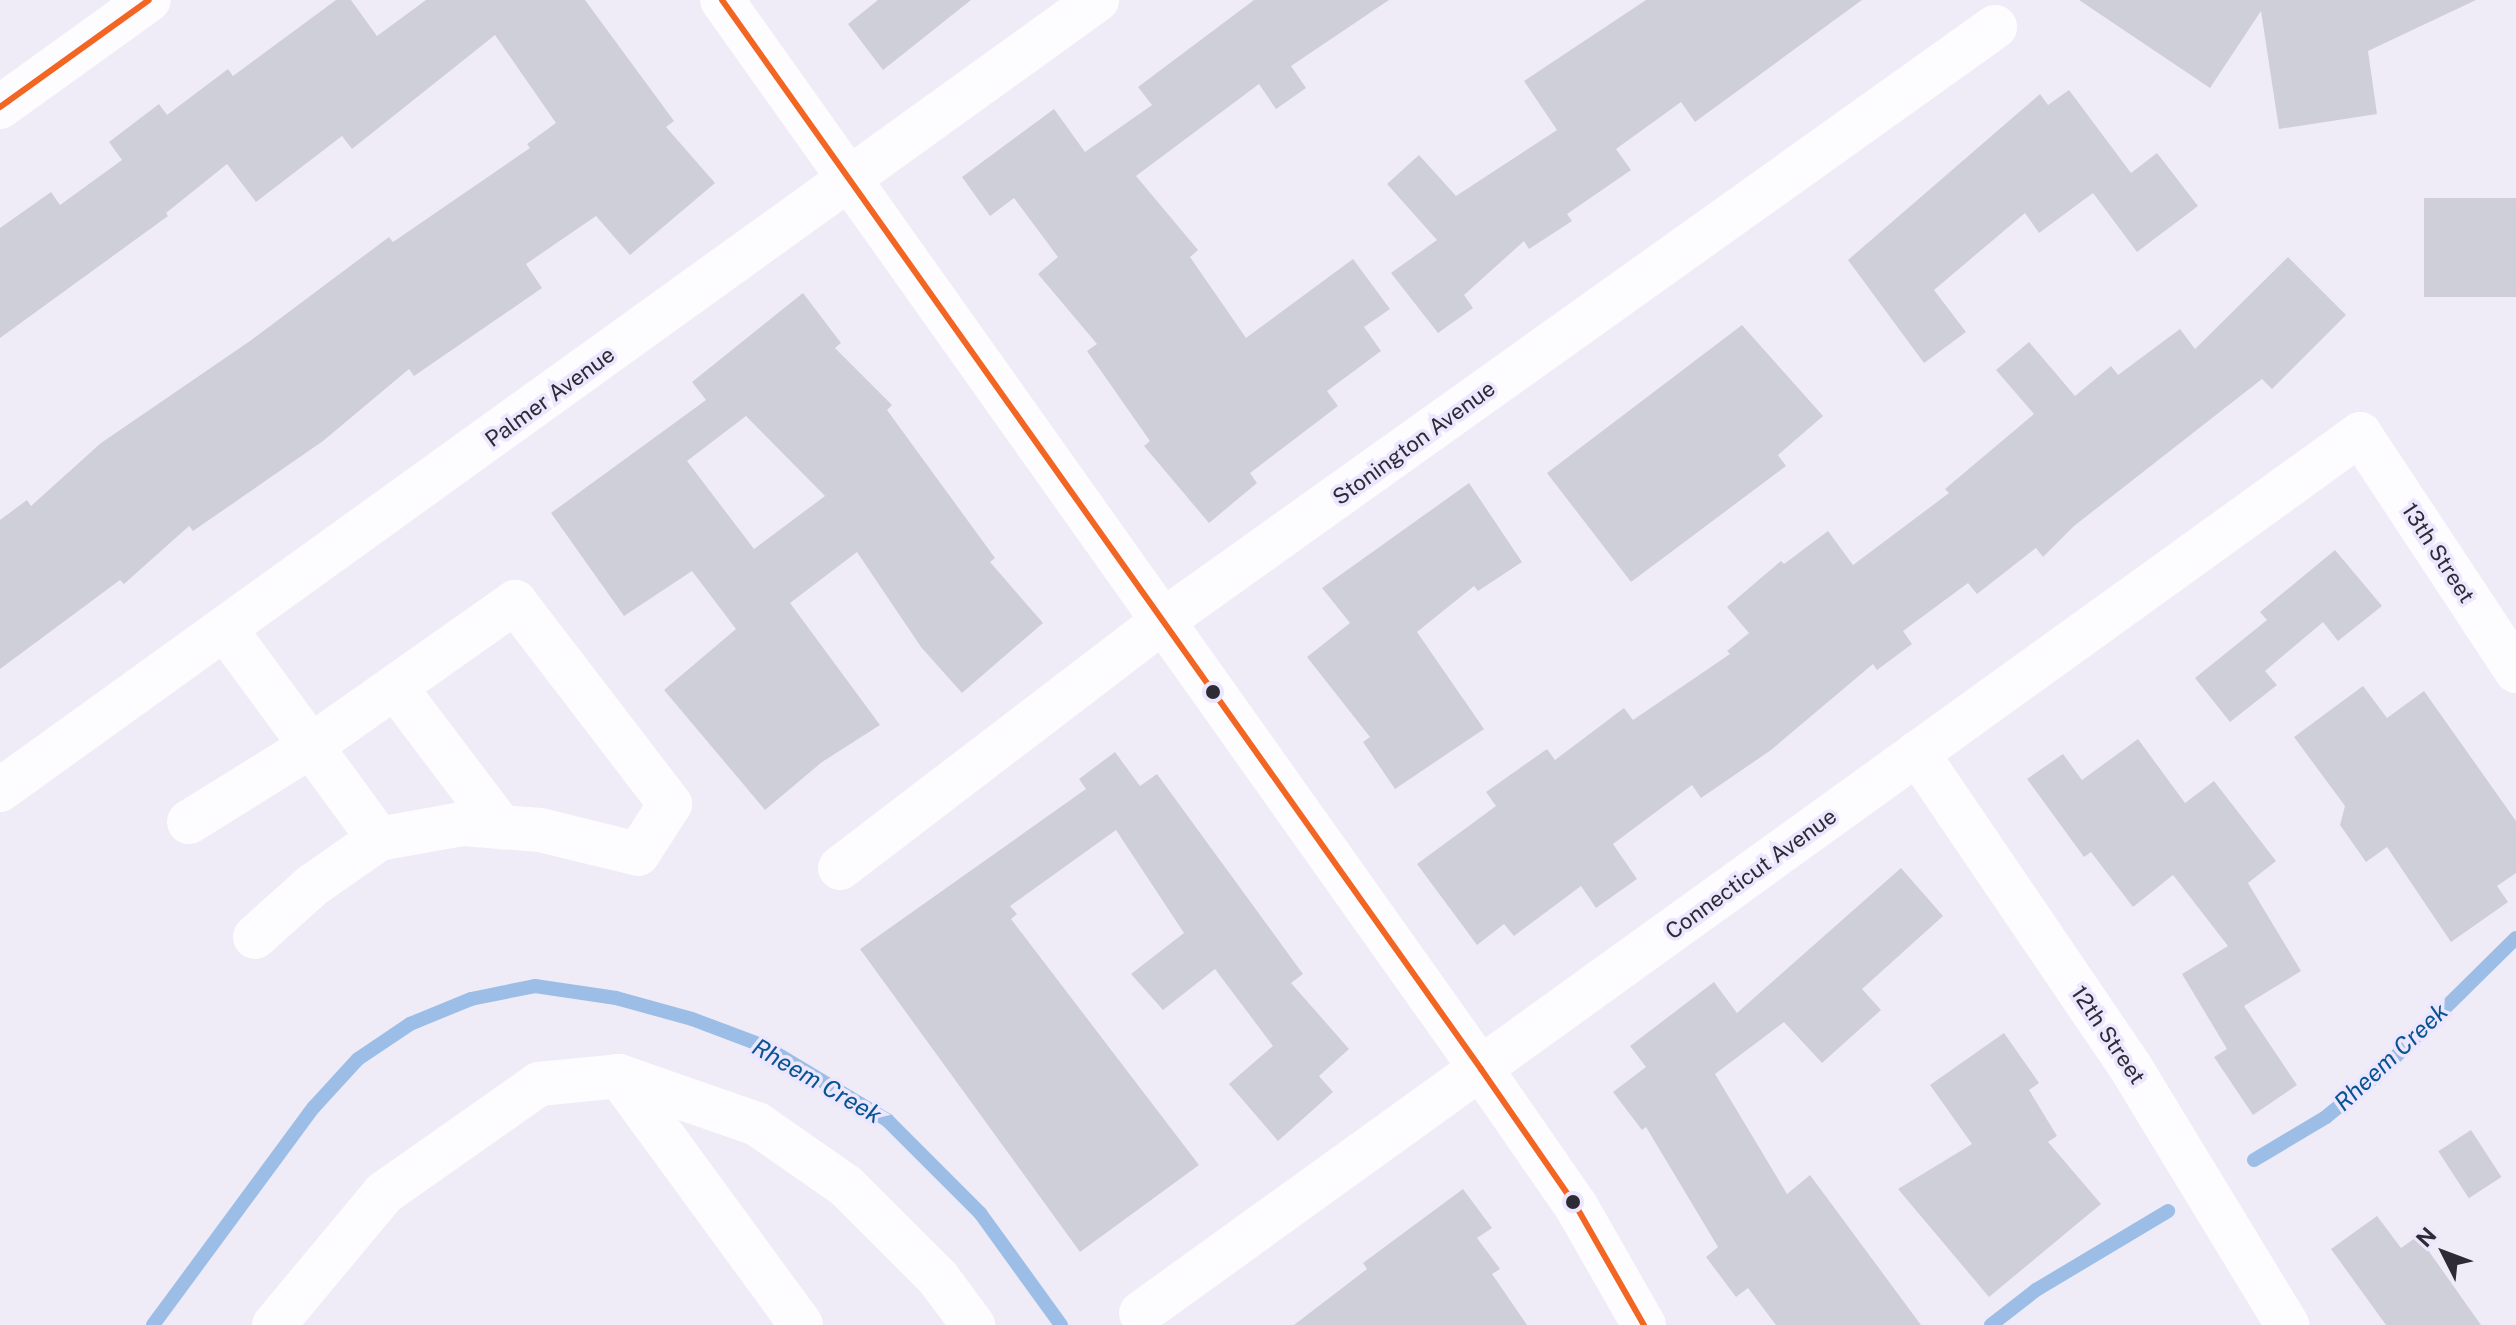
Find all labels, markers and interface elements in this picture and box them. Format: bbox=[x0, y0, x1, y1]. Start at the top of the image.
street label: Palmer Avenue bbox=[480, 341, 620, 453]
street label: Stonington Avenue bbox=[1328, 375, 1500, 511]
street label: 13th Street bbox=[2396, 498, 2480, 608]
unlabelled marker bbox=[1205, 684, 1221, 700]
street label: Connecticut Avenue bbox=[1660, 803, 1842, 945]
street label: 12th Street bbox=[2065, 981, 2151, 1089]
water label: Rheem Creek bbox=[2328, 997, 2454, 1117]
water label: Rheem Creek bbox=[747, 1032, 887, 1130]
unlabelled marker bbox=[1565, 1194, 1581, 1210]
north arrow bbox=[2404, 1213, 2484, 1293]
text: N bbox=[2411, 1222, 2442, 1252]

